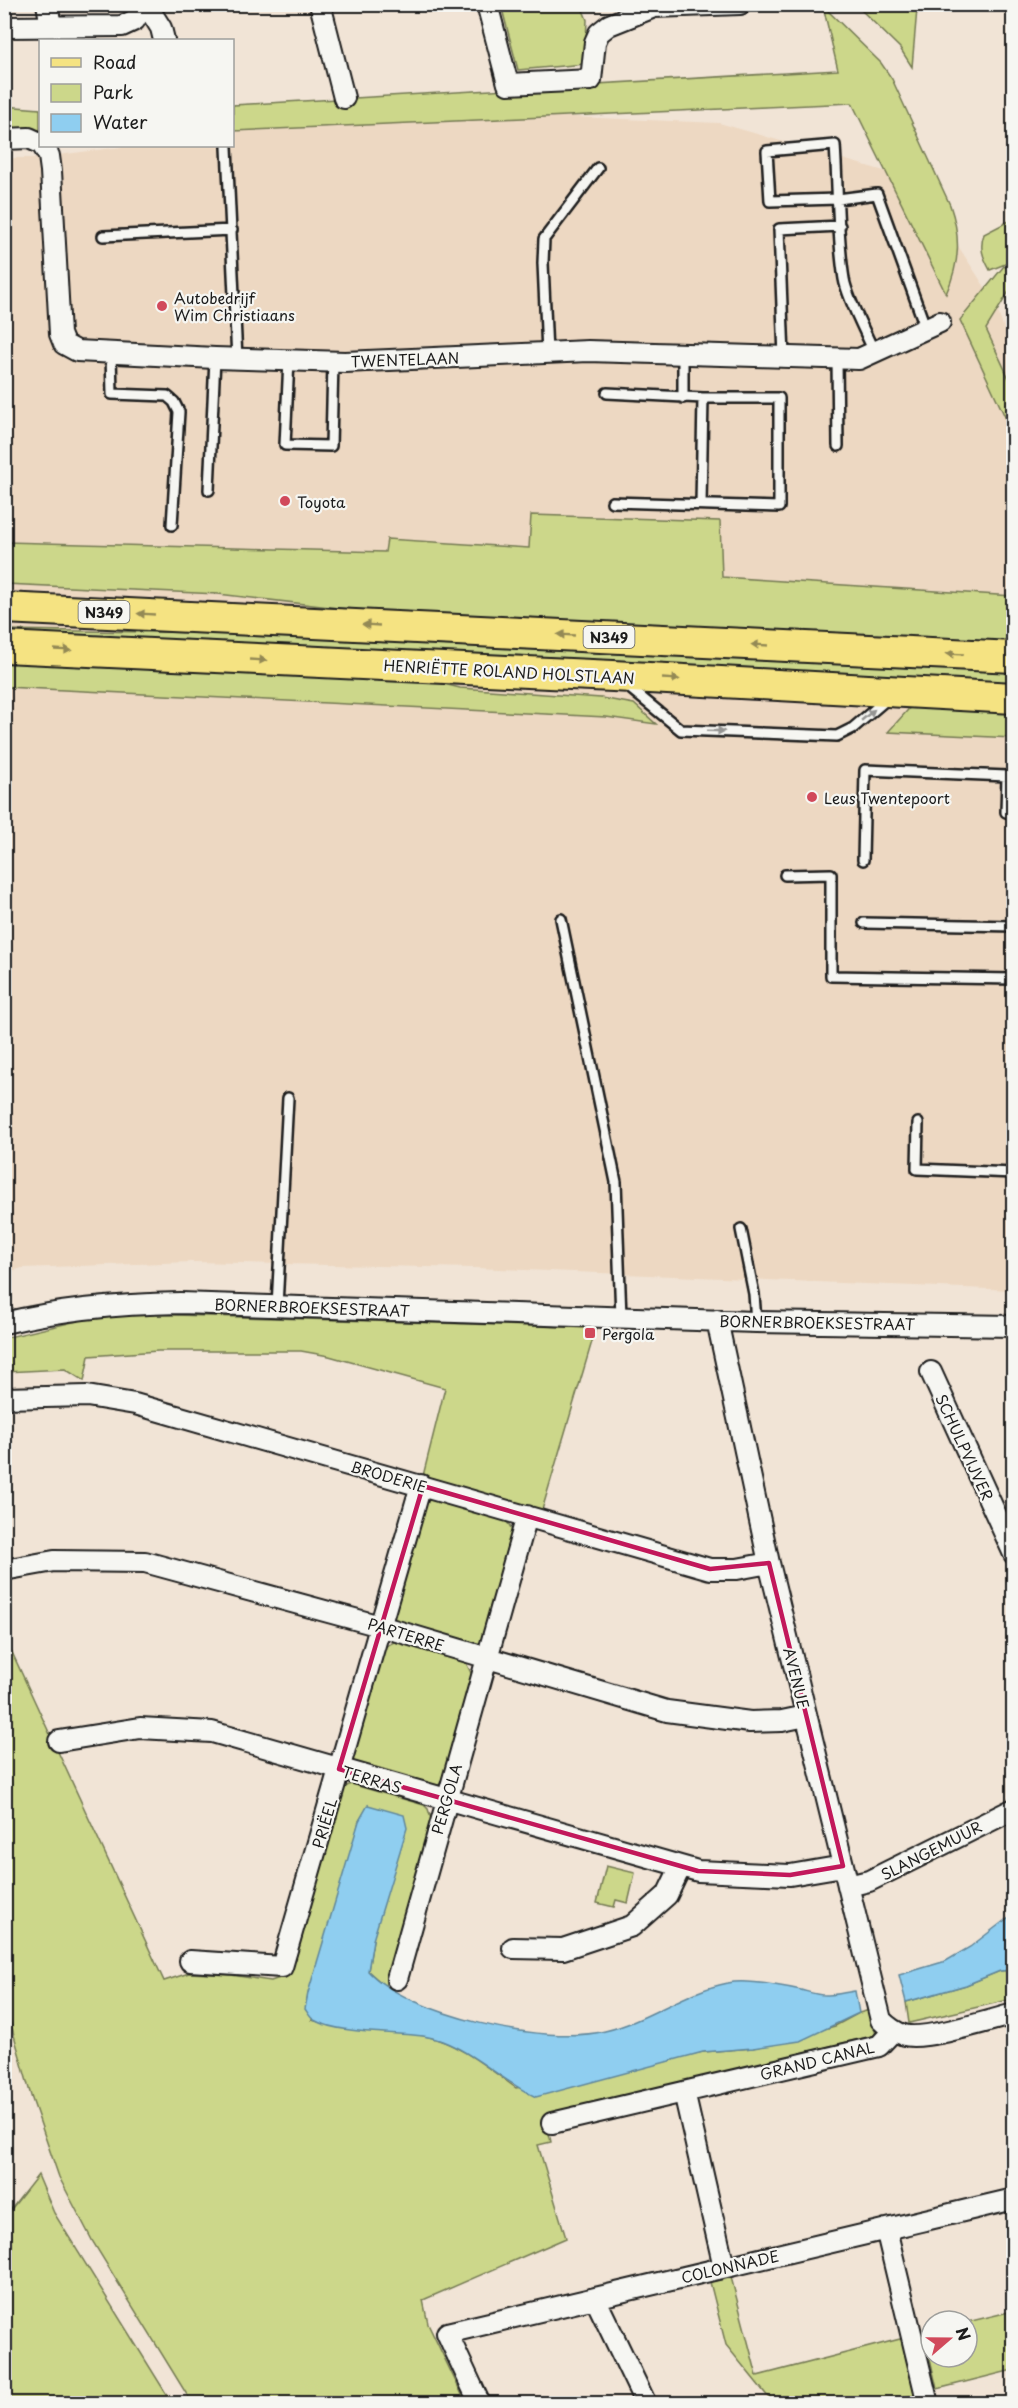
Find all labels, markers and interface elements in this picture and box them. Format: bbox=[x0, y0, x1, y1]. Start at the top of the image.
legend bbox=[39, 39, 234, 147]
text: Road bbox=[93, 48, 137, 75]
text: Park bbox=[93, 78, 133, 105]
text: Water bbox=[93, 108, 148, 135]
place label: Autobedrijf Wim Christiaans bbox=[174, 286, 295, 326]
marker: Autobedrijf Wim Christiaans bbox=[155, 299, 169, 313]
street label: TWENTELAAN bbox=[350, 346, 460, 372]
place label: Toyota bbox=[297, 490, 346, 513]
marker: Toyota bbox=[278, 494, 292, 508]
road number: N349 bbox=[78, 601, 130, 623]
one-way arrow bbox=[136, 610, 155, 619]
one-way arrow bbox=[361, 621, 380, 630]
road number: N349 bbox=[584, 626, 634, 648]
one-way arrow bbox=[556, 631, 575, 640]
one-way arrow bbox=[751, 640, 770, 649]
one-way arrow bbox=[53, 646, 72, 655]
one-way arrow bbox=[946, 650, 965, 659]
street label: HENRIËTTE ROLAND HOLSTLAAN bbox=[383, 653, 635, 689]
one-way arrow bbox=[248, 655, 267, 664]
one-way arrow bbox=[662, 675, 681, 684]
one-way arrow bbox=[860, 709, 876, 722]
one-way arrow bbox=[706, 726, 725, 735]
place label: Leus Twentepoort bbox=[824, 786, 950, 809]
marker: Leus Twentepoort bbox=[805, 790, 819, 804]
street label: BORNERBROEKSESTRAAT bbox=[214, 1292, 411, 1322]
street label: BORNERBROEKSESTRAAT bbox=[719, 1309, 916, 1335]
place label: Pergola bbox=[602, 1322, 655, 1345]
marker: Pergola bbox=[583, 1326, 597, 1340]
street label: SCHULPVIJVER bbox=[930, 1390, 1000, 1504]
street label: BRODERIE bbox=[348, 1454, 430, 1498]
street label: PARTERRE bbox=[365, 1611, 447, 1657]
street label: AVENUE bbox=[778, 1645, 816, 1711]
street label: TERRAS bbox=[339, 1760, 405, 1798]
street label: PERGOLA bbox=[425, 1761, 467, 1837]
street label: PRIËEL bbox=[306, 1795, 342, 1851]
street label: SLANGEMUUR bbox=[876, 1814, 986, 1885]
street label: GRAND CANAL bbox=[757, 2035, 877, 2085]
street label: COLONNADE bbox=[679, 2244, 781, 2288]
north arrow bbox=[919, 2309, 979, 2369]
text: N bbox=[951, 2323, 977, 2344]

